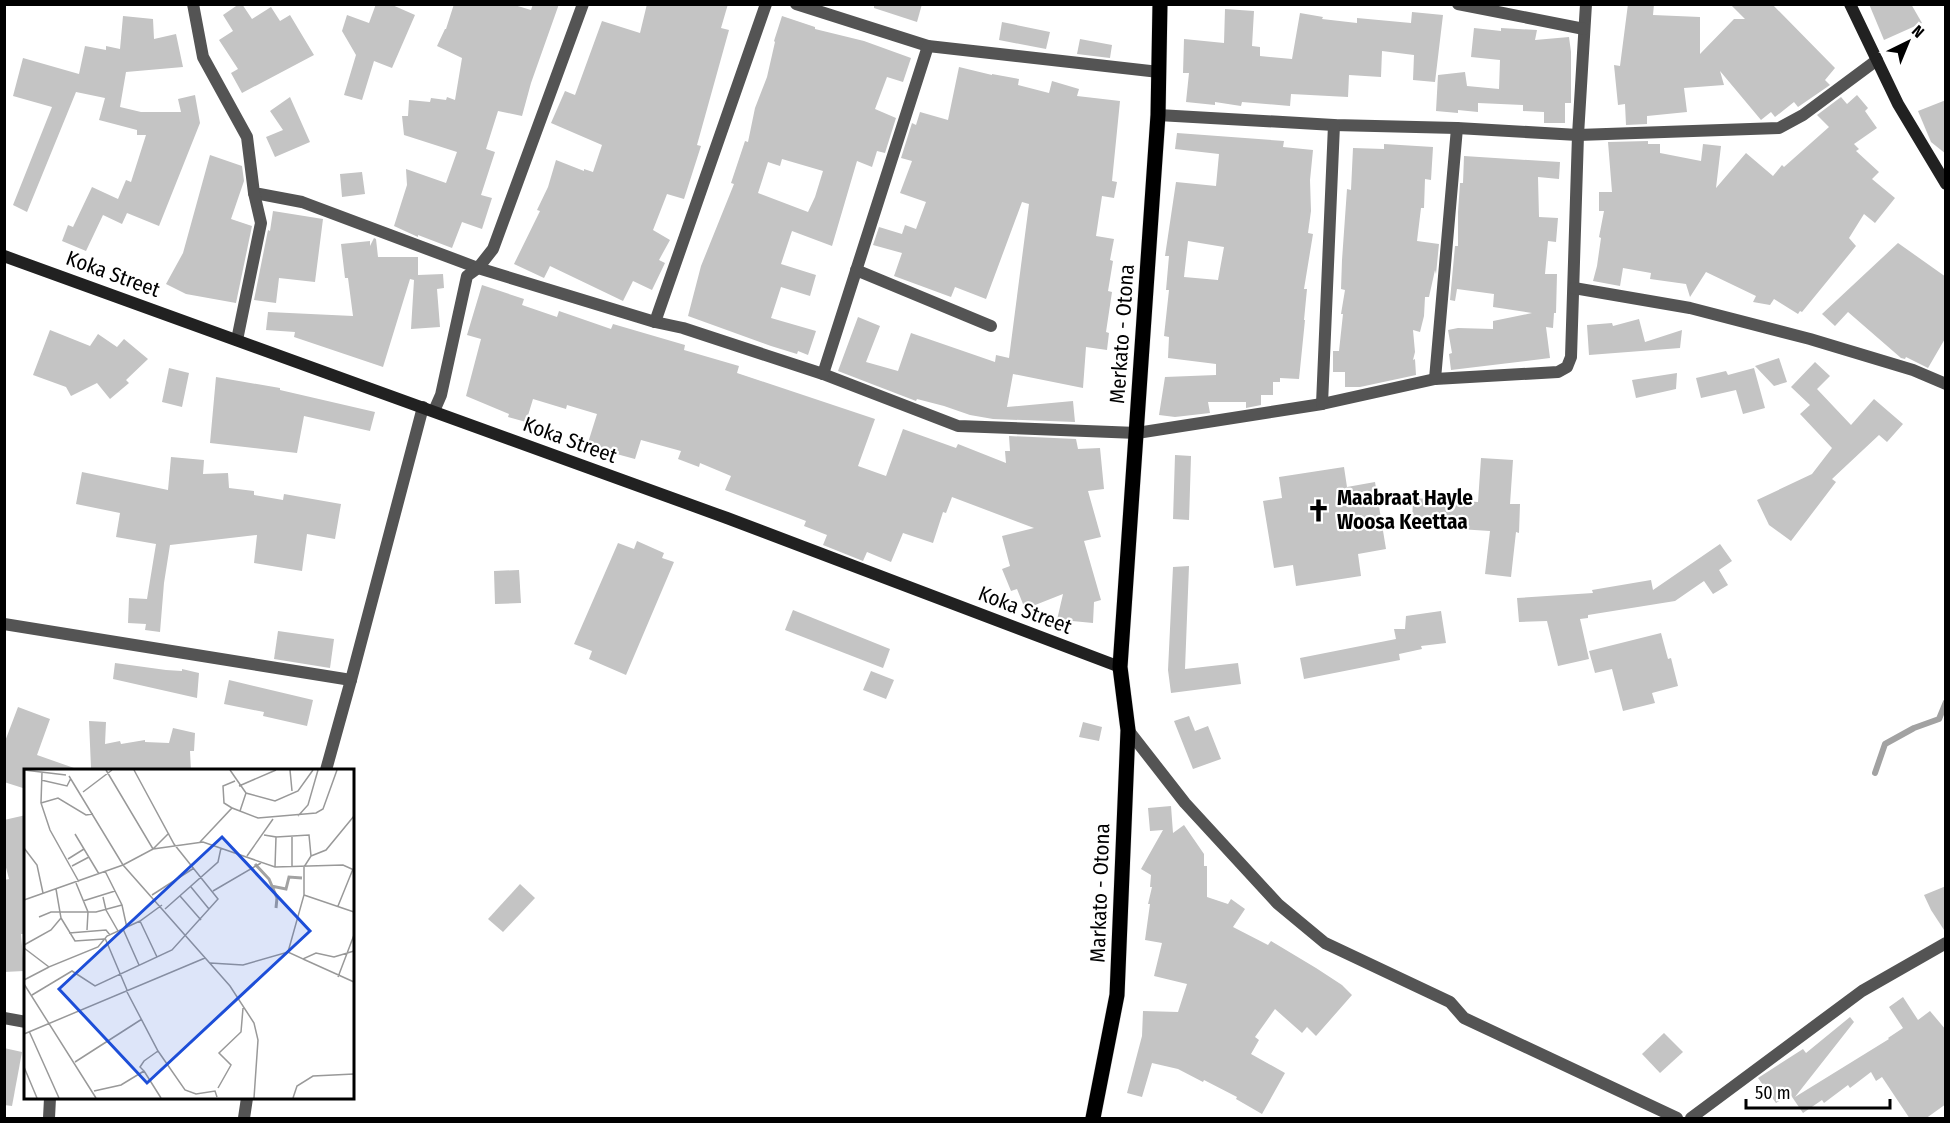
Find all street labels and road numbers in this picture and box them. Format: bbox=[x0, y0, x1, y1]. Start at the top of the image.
street label: Koka Street bbox=[62, 245, 164, 303]
street label: Merkato - Otona bbox=[1104, 263, 1140, 405]
street label: Koka Street bbox=[519, 411, 621, 469]
street label: Koka Street bbox=[975, 580, 1076, 640]
street label: Markato - Otona bbox=[1085, 823, 1115, 963]

